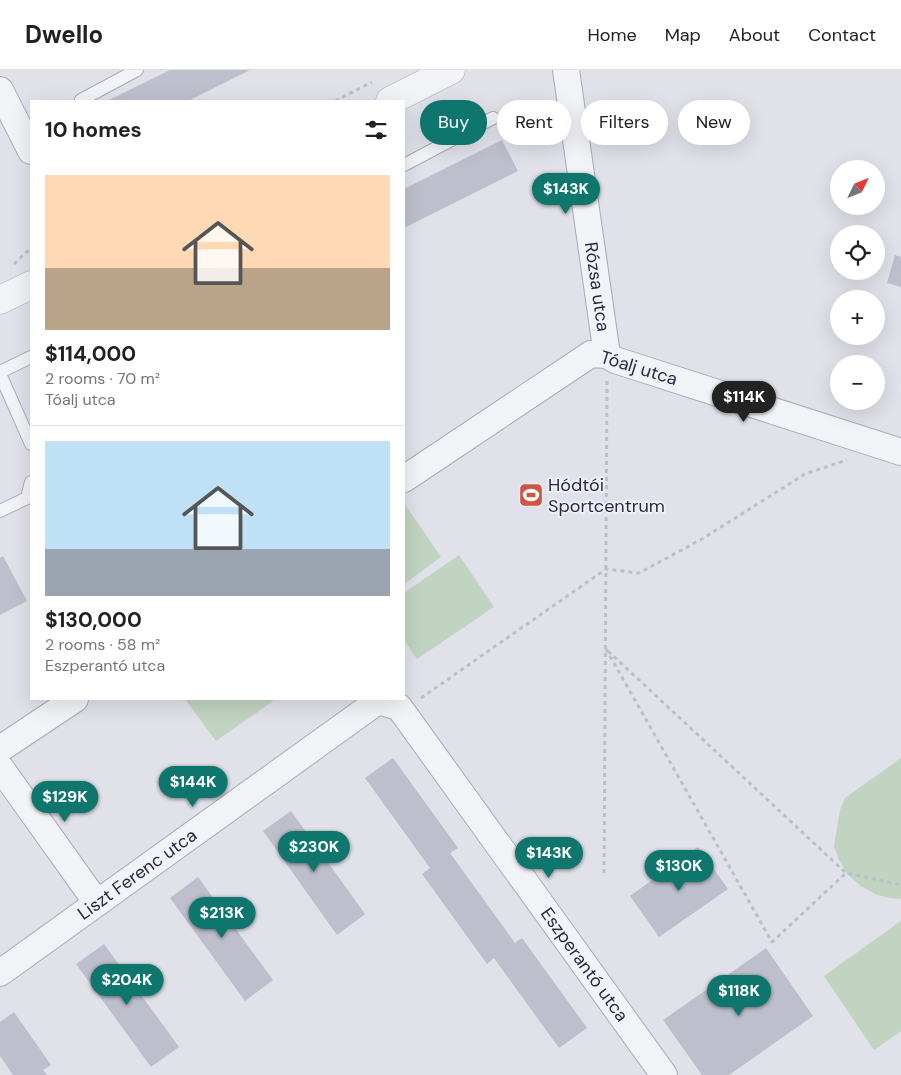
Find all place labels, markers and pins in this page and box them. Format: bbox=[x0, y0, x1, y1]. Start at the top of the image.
pin: $143K bbox=[531, 172, 601, 215]
pin: $114K bbox=[709, 380, 779, 423]
place label: Hódtói Sportcentrum bbox=[548, 473, 665, 518]
sports icon: Hódtói Sportcentrum bbox=[518, 482, 544, 508]
pin: $144K bbox=[158, 766, 228, 808]
pin: $129K bbox=[30, 780, 100, 823]
pin: $230K bbox=[279, 830, 349, 873]
pin: $143K bbox=[514, 836, 584, 879]
pin: $130K bbox=[644, 850, 714, 892]
pin: $213K bbox=[187, 896, 257, 939]
pin: $204K bbox=[92, 964, 162, 1006]
pin: $118K bbox=[704, 974, 774, 1017]

